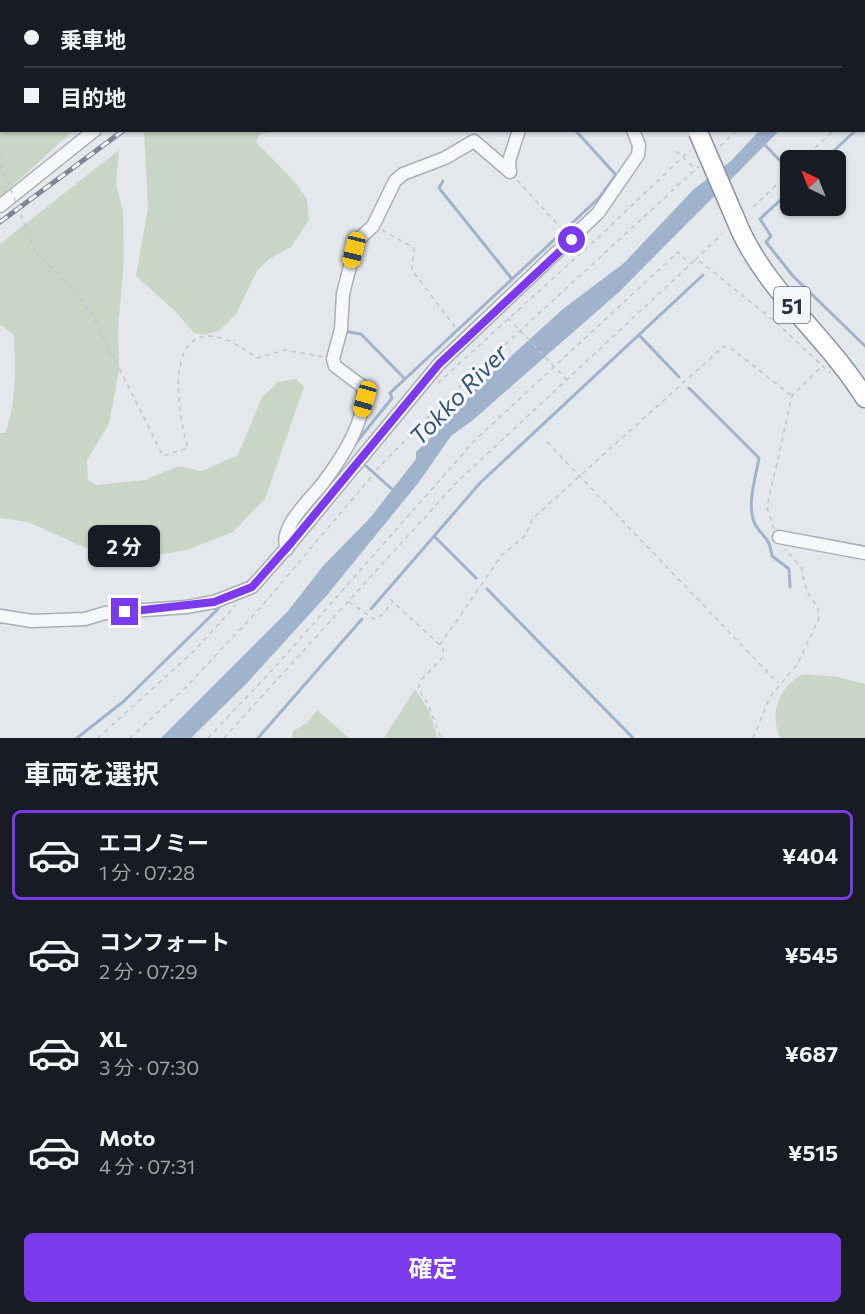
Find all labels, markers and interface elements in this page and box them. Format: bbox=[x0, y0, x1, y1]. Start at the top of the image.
text: 乗車地 bbox=[60, 26, 126, 53]
text: 目的地 bbox=[60, 84, 126, 111]
north arrow bbox=[780, 150, 846, 216]
map controls bbox=[780, 150, 846, 216]
route start bbox=[558, 226, 585, 253]
car bbox=[341, 230, 367, 270]
road number: 51 bbox=[774, 287, 810, 323]
water label: Tokko River bbox=[403, 337, 514, 450]
car bbox=[351, 379, 379, 419]
callout: 2 分 bbox=[89, 525, 161, 567]
text: 2 分 bbox=[106, 534, 142, 558]
route end bbox=[111, 598, 138, 625]
text: 車両を選択 bbox=[24, 757, 159, 790]
icon: car bbox=[27, 828, 81, 882]
text: エコノミー bbox=[99, 829, 209, 856]
text: ¥404 bbox=[782, 842, 838, 869]
text: 1 分 · 07:28 bbox=[99, 860, 195, 884]
icon: car bbox=[27, 927, 81, 981]
text: コンフォート bbox=[99, 928, 230, 955]
text: ¥545 bbox=[785, 941, 838, 968]
text: 2 分 · 07:29 bbox=[99, 959, 198, 983]
text: XL bbox=[99, 1025, 127, 1052]
icon: car bbox=[27, 1026, 81, 1080]
text: ¥687 bbox=[785, 1040, 838, 1067]
text: 3 分 · 07:30 bbox=[99, 1055, 199, 1079]
text: Moto bbox=[99, 1124, 155, 1151]
icon: car bbox=[27, 1125, 81, 1179]
text: ¥515 bbox=[788, 1139, 838, 1166]
text: 4 分 · 07:31 bbox=[99, 1154, 195, 1178]
button: 確定 bbox=[24, 1233, 841, 1302]

